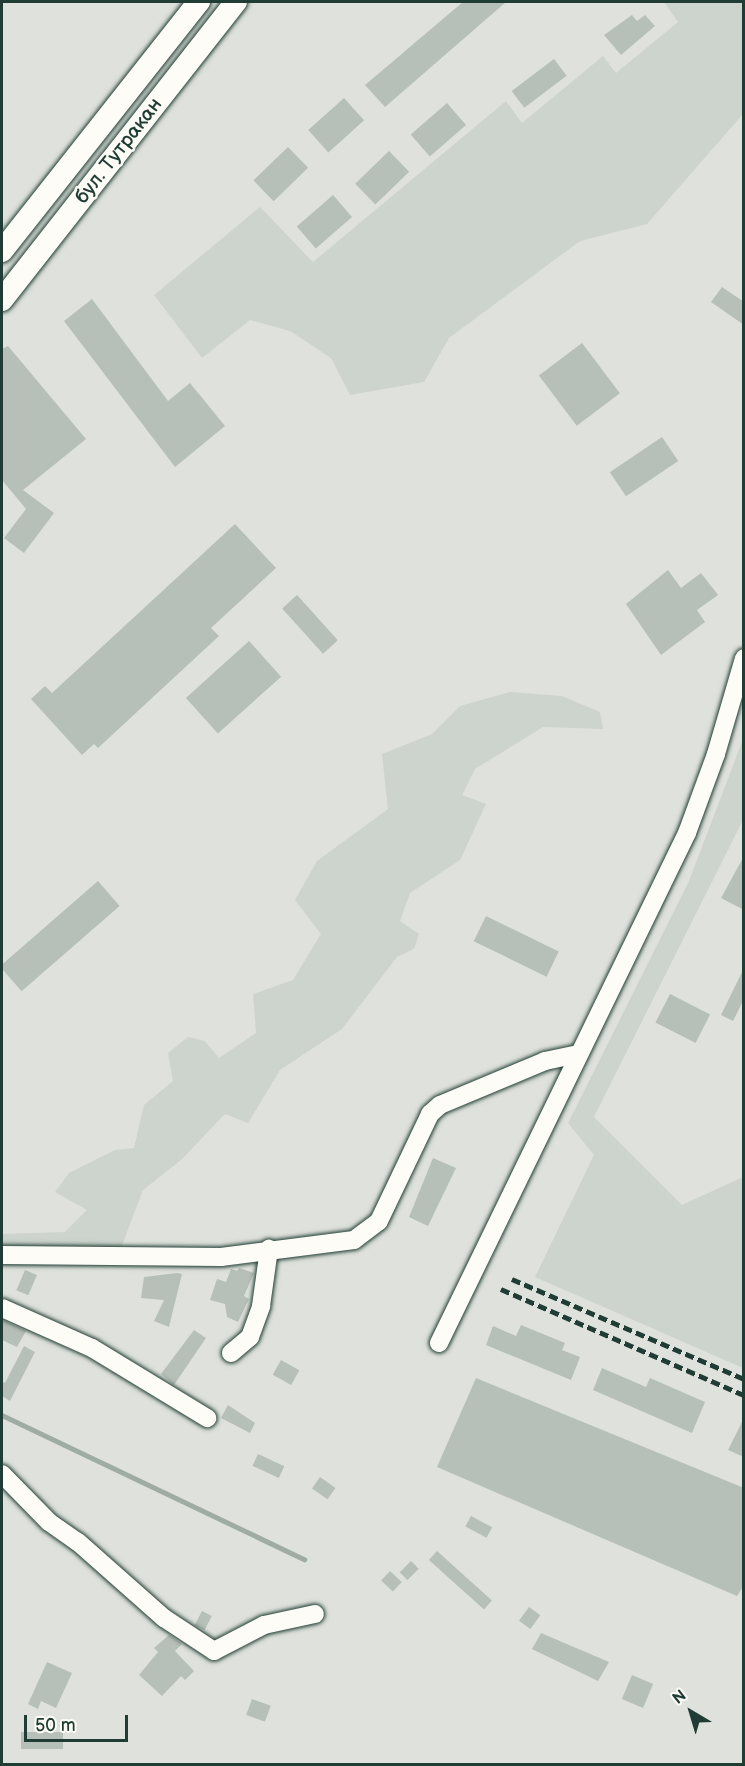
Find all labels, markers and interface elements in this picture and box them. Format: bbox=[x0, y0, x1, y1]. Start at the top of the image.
street label: бул. Тутракан bbox=[70, 93, 168, 209]
north arrow bbox=[661, 1682, 721, 1742]
text: N bbox=[669, 1686, 690, 1709]
scale bar bbox=[27, 1703, 130, 1741]
text: 50 m bbox=[35, 1715, 76, 1736]

